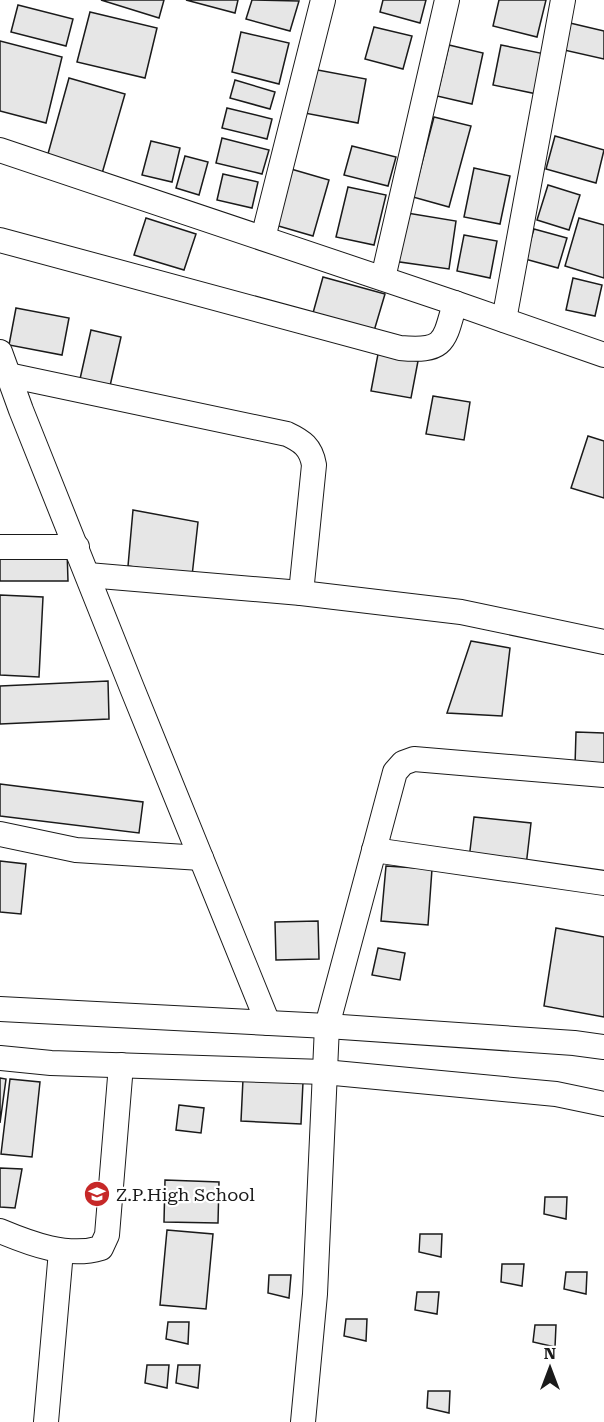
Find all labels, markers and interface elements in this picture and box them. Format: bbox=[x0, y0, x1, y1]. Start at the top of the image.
school or university icon: Z.P.High School bbox=[82, 1179, 112, 1209]
place label: Z.P.High School bbox=[116, 1184, 255, 1205]
north arrow bbox=[520, 1338, 580, 1398]
text: N bbox=[544, 1344, 556, 1363]

